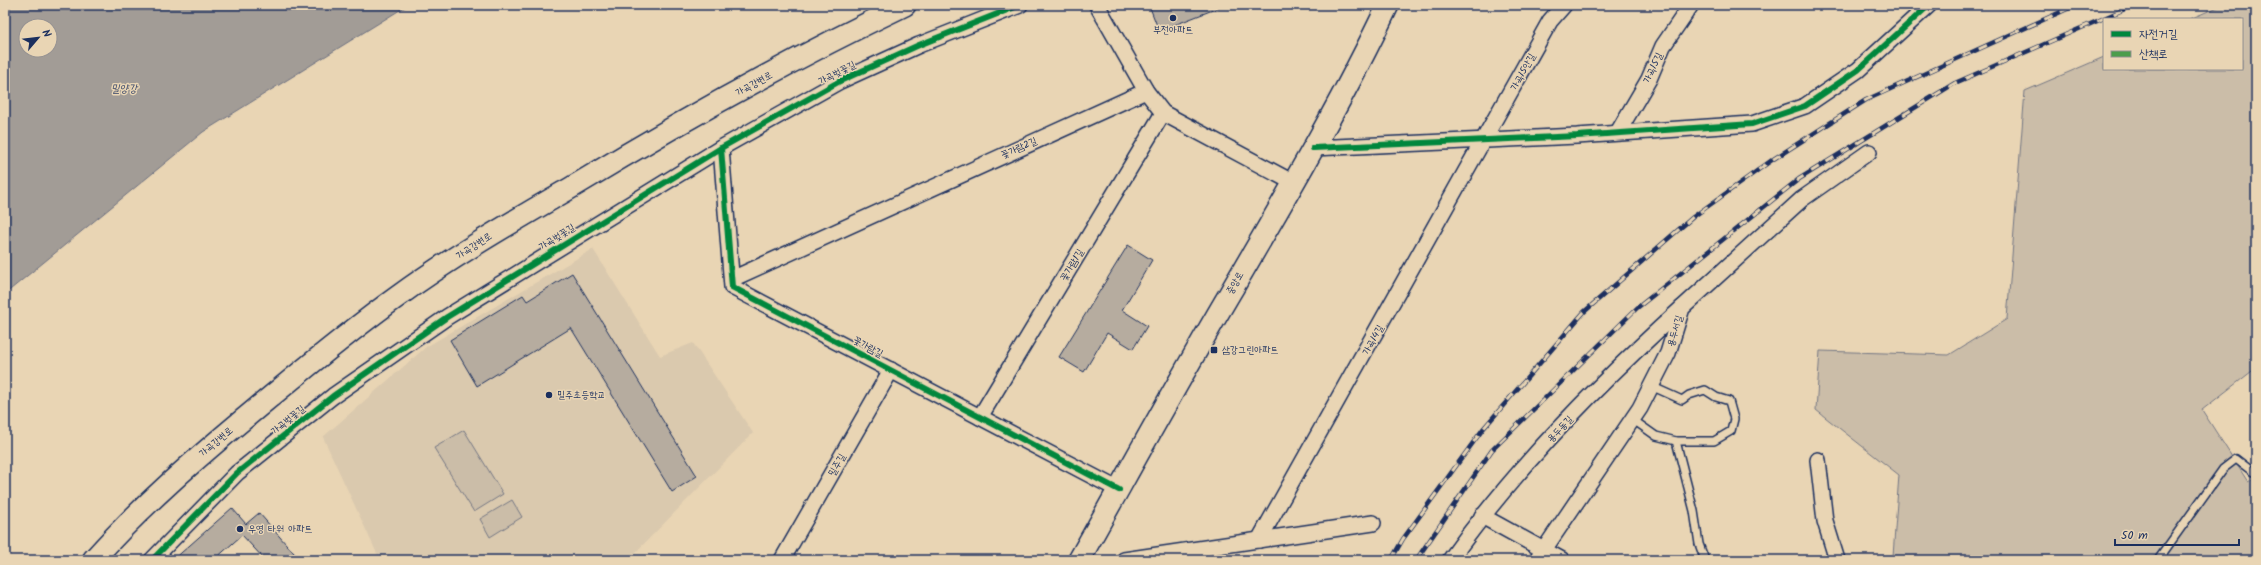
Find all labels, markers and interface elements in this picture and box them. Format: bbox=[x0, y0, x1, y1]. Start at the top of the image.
marker: 부전아파트 bbox=[1168, 13, 1178, 23]
north arrow bbox=[18, 18, 58, 58]
legend bbox=[2103, 18, 2243, 70]
place label: 부전아파트 bbox=[1153, 22, 1193, 38]
text: 자전거길 bbox=[2139, 25, 2178, 44]
text: N bbox=[36, 26, 56, 41]
text: 산책로 bbox=[2139, 45, 2168, 64]
street label: 가곡15안길 bbox=[1506, 50, 1540, 94]
street label: 가곡15길 bbox=[1639, 50, 1667, 86]
street label: 가곡벚꽃길 bbox=[815, 57, 859, 89]
street label: 가곡강변로 bbox=[733, 67, 775, 101]
water label: 밀양강 bbox=[111, 80, 138, 98]
street label: 꽃가람2길 bbox=[998, 133, 1040, 163]
street label: 가곡벚꽃길 bbox=[536, 220, 578, 254]
street label: 가곡강변로 bbox=[453, 228, 495, 264]
street label: 꽃가람1길 bbox=[1056, 246, 1088, 284]
street label: 중앙로 bbox=[1222, 269, 1248, 297]
street label: 용두서길 bbox=[1663, 313, 1687, 349]
street label: 가곡14길 bbox=[1358, 322, 1388, 358]
street label: 꽃가람길 bbox=[850, 332, 886, 362]
place label: 삼강그린아파트 bbox=[1222, 342, 1278, 358]
marker: 삼강그린아파트 bbox=[1209, 345, 1219, 355]
place label: 밀주초등학교 bbox=[557, 387, 605, 403]
marker: 밀주초등학교 bbox=[544, 390, 554, 400]
street label: 가곡벚꽃길 bbox=[267, 401, 309, 439]
street label: 용두동길 bbox=[1543, 412, 1577, 446]
street label: 가곡강변로 bbox=[195, 423, 237, 461]
street label: 밀주길 bbox=[824, 451, 850, 479]
place label: 우영 타워 아파트 bbox=[248, 521, 312, 537]
scale bar bbox=[2115, 521, 2239, 547]
marker: 우영 타워 아파트 bbox=[235, 524, 245, 534]
text: 50 m bbox=[2121, 526, 2148, 545]

